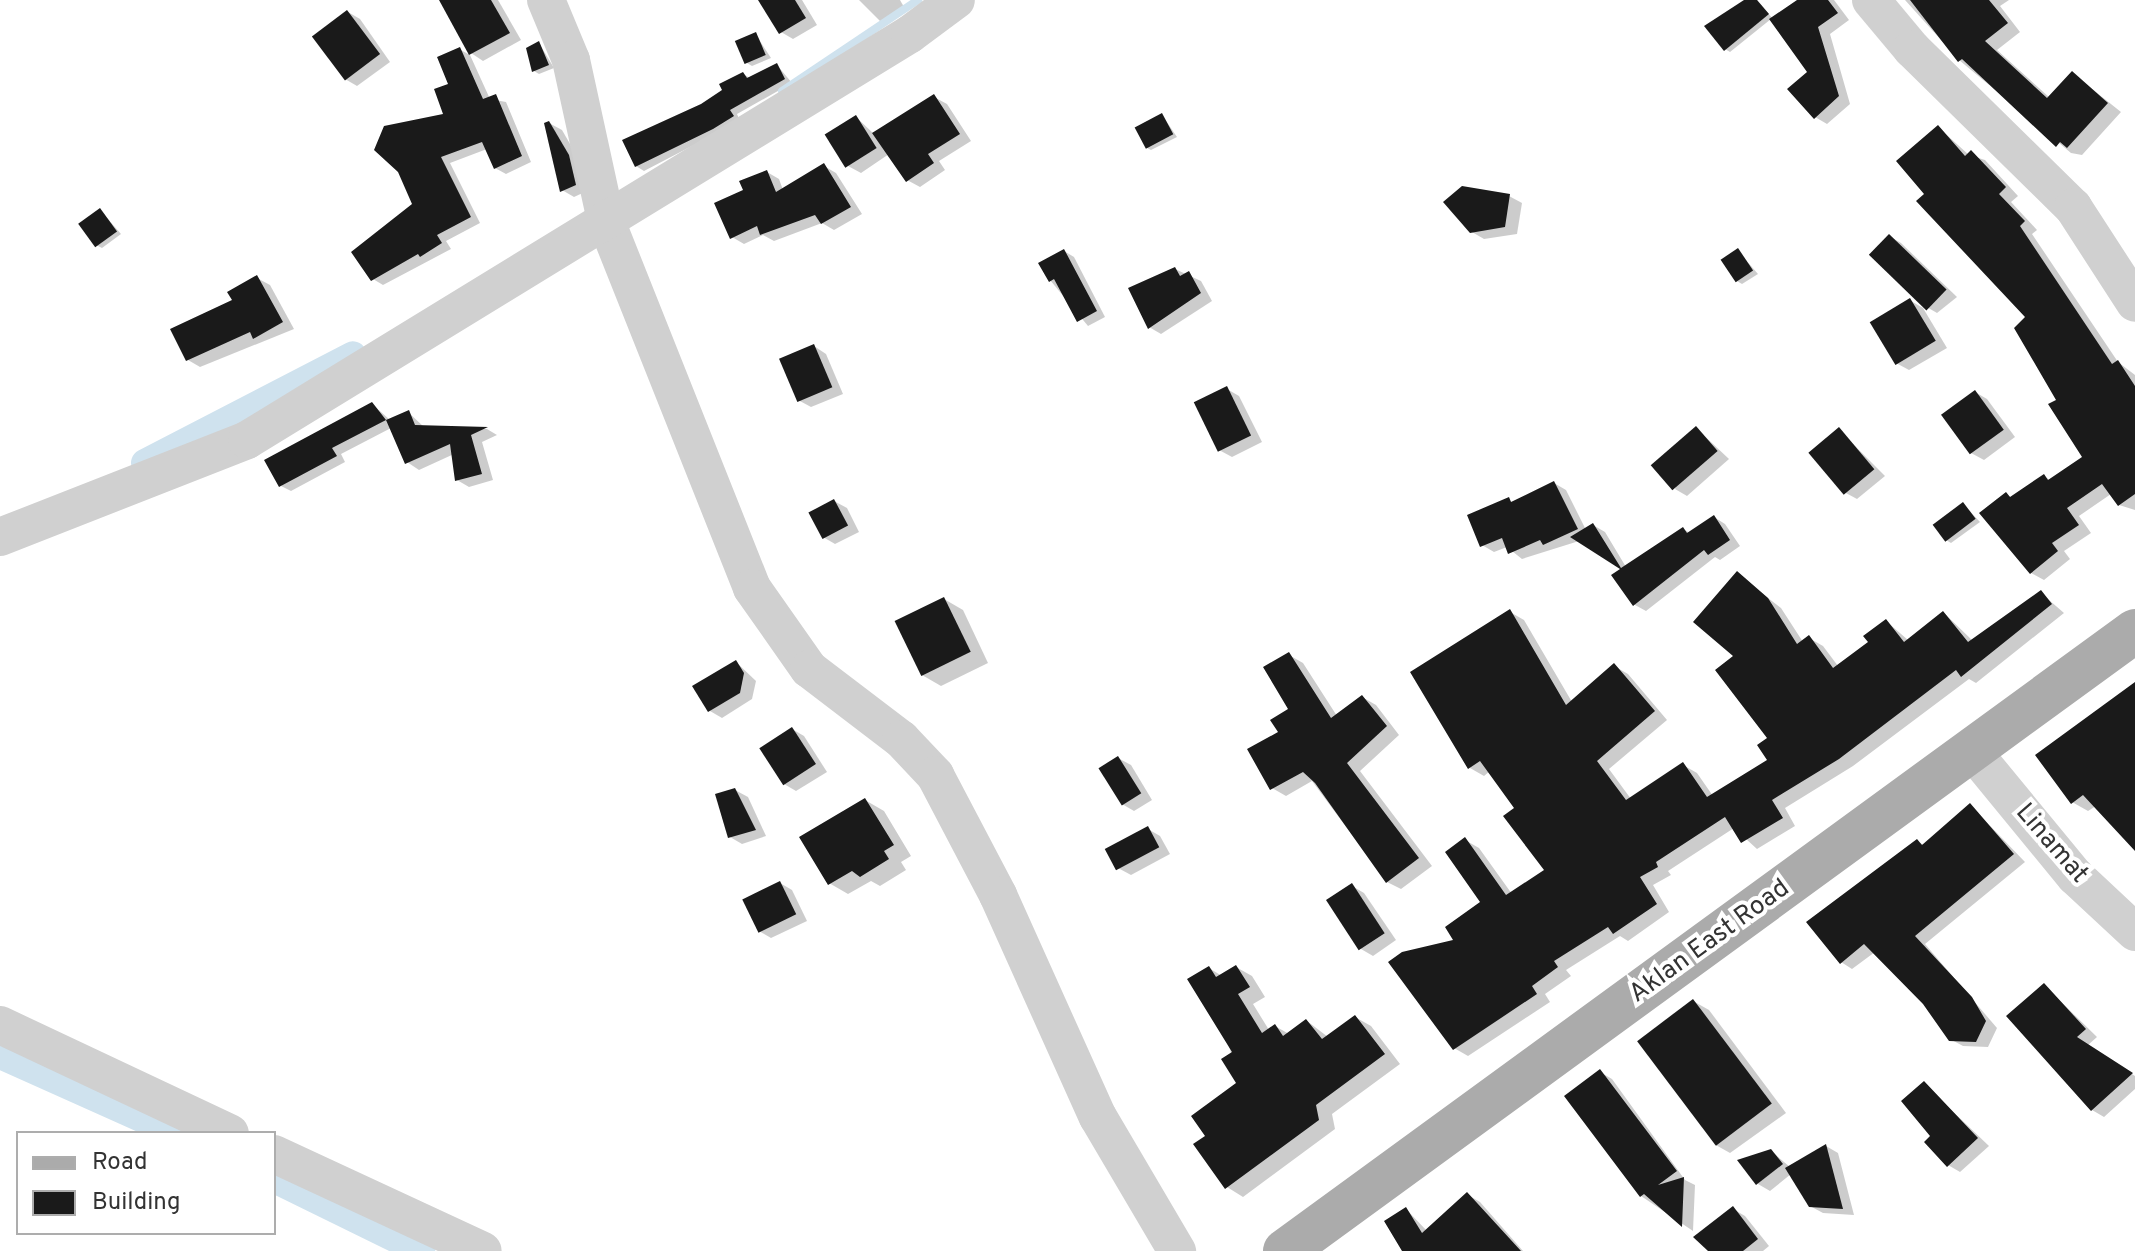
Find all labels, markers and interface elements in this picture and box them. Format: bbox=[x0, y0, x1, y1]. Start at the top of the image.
street label: Linamat bbox=[2008, 798, 2094, 890]
street label: Aklan East Road bbox=[1624, 873, 1796, 1011]
legend bbox=[16, 1131, 276, 1235]
text: Road bbox=[92, 1148, 148, 1178]
text: Building bbox=[92, 1188, 181, 1218]

